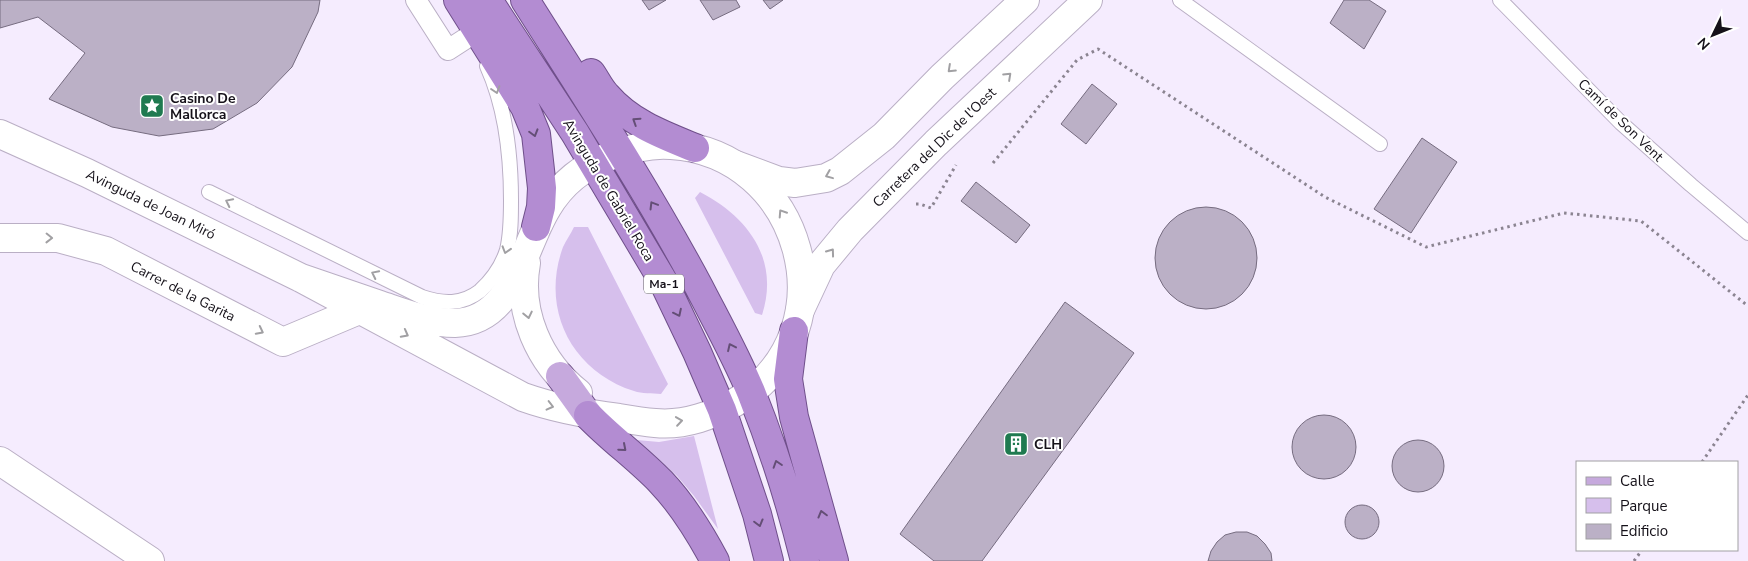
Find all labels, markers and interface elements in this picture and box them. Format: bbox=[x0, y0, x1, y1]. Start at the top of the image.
north arrow bbox=[1688, 10, 1738, 60]
text: N bbox=[1693, 33, 1714, 54]
one-way arrow bbox=[947, 63, 956, 72]
one-way arrow bbox=[1002, 73, 1011, 82]
street label: Camí de Son Vent bbox=[1574, 75, 1668, 166]
street label: Carretera del Dic de l'Oest bbox=[868, 83, 1000, 211]
one-way arrow bbox=[490, 85, 500, 94]
place label: Casino De Mallorca bbox=[170, 89, 236, 124]
place icon: Casino De Mallorca bbox=[139, 93, 165, 119]
street label: Avinguda de Gabriel Roca bbox=[559, 116, 659, 265]
one-way arrow bbox=[632, 117, 641, 127]
one-way arrow bbox=[529, 128, 539, 136]
street label: Avinguda de Joan Miró bbox=[83, 165, 219, 244]
one-way arrow bbox=[825, 169, 834, 180]
one-way arrow bbox=[225, 198, 234, 209]
one-way arrow bbox=[650, 201, 660, 210]
one-way arrow bbox=[779, 210, 788, 219]
one-way arrow bbox=[45, 233, 53, 243]
one-way arrow bbox=[501, 246, 511, 254]
one-way arrow bbox=[825, 248, 834, 258]
street label: Carrer de la Garita bbox=[127, 257, 238, 326]
one-way arrow bbox=[371, 270, 380, 280]
road number: Ma-1 bbox=[644, 274, 684, 294]
one-way arrow bbox=[672, 307, 682, 316]
one-way arrow bbox=[522, 310, 533, 319]
one-way arrow bbox=[255, 325, 264, 335]
one-way arrow bbox=[400, 328, 409, 338]
one-way arrow bbox=[726, 343, 737, 352]
one-way arrow bbox=[546, 400, 555, 411]
one-way arrow bbox=[675, 417, 684, 427]
building icon: CLH bbox=[1003, 431, 1029, 457]
place label: CLH bbox=[1034, 435, 1062, 454]
one-way arrow bbox=[617, 442, 626, 451]
one-way arrow bbox=[773, 460, 783, 468]
legend bbox=[1576, 461, 1738, 551]
text: Calle bbox=[1620, 471, 1655, 491]
text: Parque bbox=[1620, 496, 1668, 516]
one-way arrow bbox=[817, 510, 827, 518]
one-way arrow bbox=[753, 518, 764, 527]
text: Edificio bbox=[1620, 521, 1668, 541]

